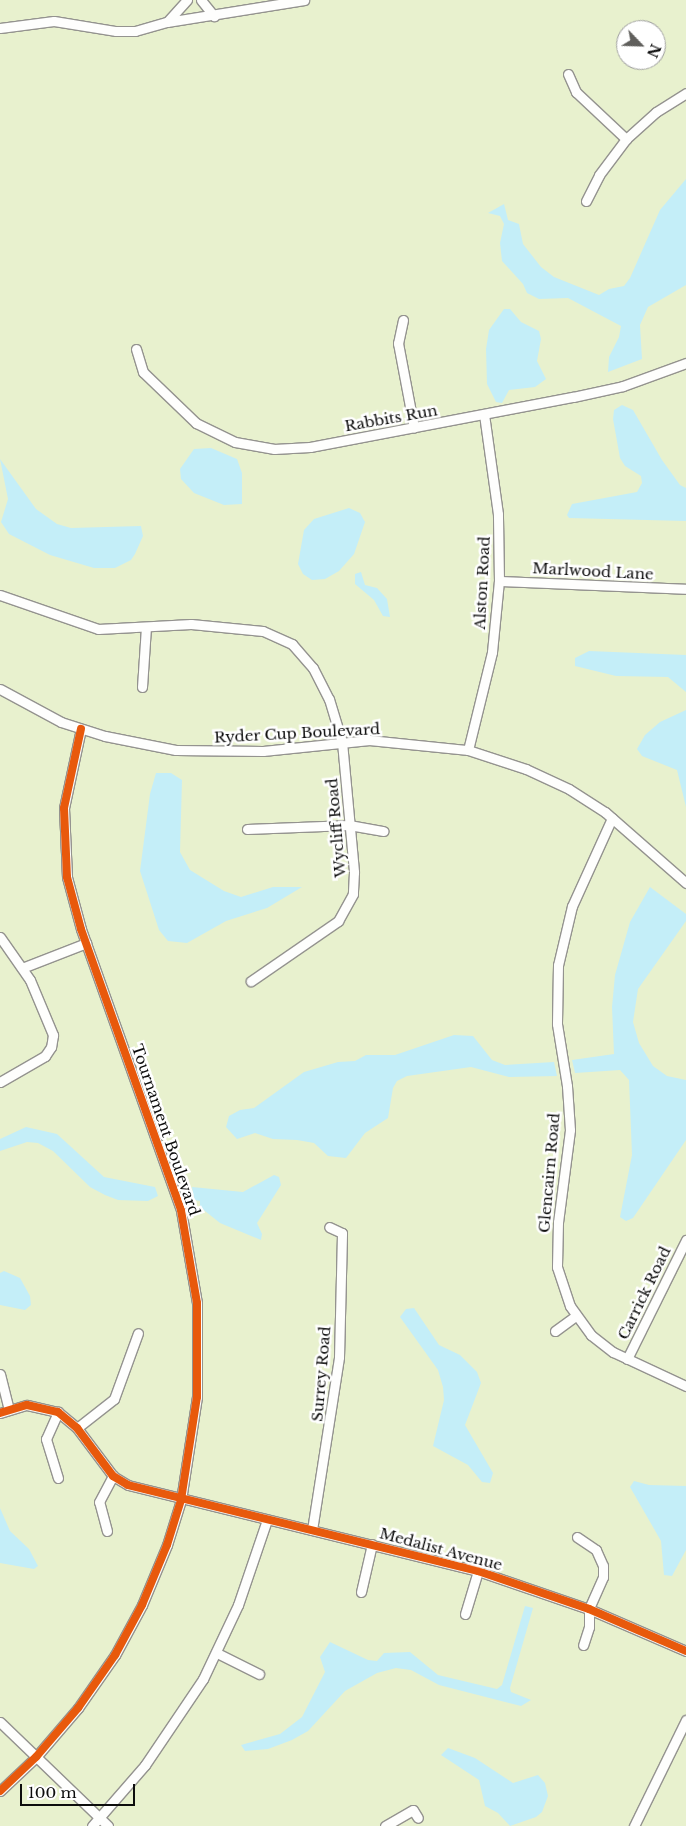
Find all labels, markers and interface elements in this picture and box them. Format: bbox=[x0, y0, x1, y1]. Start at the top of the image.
north arrow bbox=[616, 20, 666, 70]
text: N bbox=[643, 41, 665, 60]
street label: Rabbits Run bbox=[343, 401, 439, 435]
street label: Alston Road bbox=[471, 536, 493, 630]
street label: Marlwood Lane bbox=[532, 559, 654, 583]
street label: Ryder Cup Boulevard bbox=[213, 720, 381, 746]
street label: Wycliff Road bbox=[323, 778, 349, 878]
street label: Tournament Boulevard bbox=[128, 1042, 204, 1218]
street label: Glencairn Road bbox=[535, 1112, 563, 1234]
street label: Carrick Road bbox=[614, 1244, 674, 1342]
street label: Surrey Road bbox=[308, 1325, 334, 1423]
street label: Medalist Avenue bbox=[377, 1524, 505, 1574]
scale bar bbox=[22, 1774, 138, 1806]
text: 100 m bbox=[28, 1783, 77, 1802]

